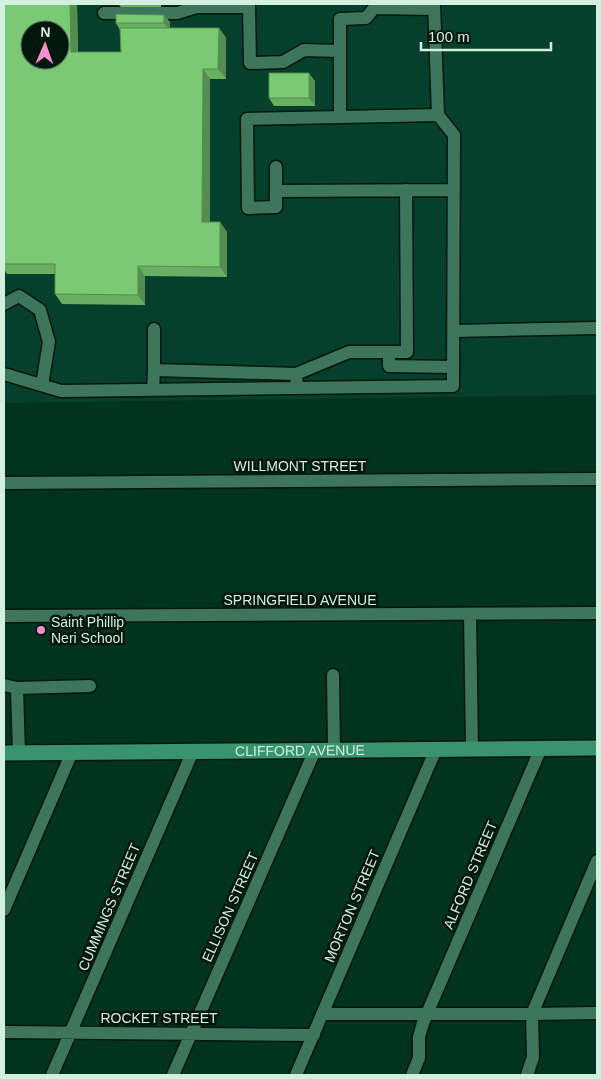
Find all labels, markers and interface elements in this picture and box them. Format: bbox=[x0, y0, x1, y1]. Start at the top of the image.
north arrow bbox=[20, 20, 70, 70]
scale bar bbox=[421, 20, 551, 52]
text: N bbox=[40, 24, 51, 40]
text: 100 m bbox=[428, 28, 470, 45]
street label: WILLMONT STREET bbox=[234, 458, 367, 474]
street label: SPRINGFIELD AVENUE bbox=[223, 592, 377, 608]
place label: Saint Phillip Neri School bbox=[51, 614, 124, 646]
marker: Saint Phillip Neri School bbox=[35, 624, 47, 636]
street label: CLIFFORD AVENUE bbox=[235, 742, 365, 759]
street label: ALFORD STREET bbox=[440, 818, 500, 931]
street label: CUMMINGS STREET bbox=[75, 840, 143, 973]
street label: MORTON STREET bbox=[321, 847, 383, 965]
street label: ELLISON STREET bbox=[199, 849, 262, 964]
street label: ROCKET STREET bbox=[100, 1010, 218, 1026]

